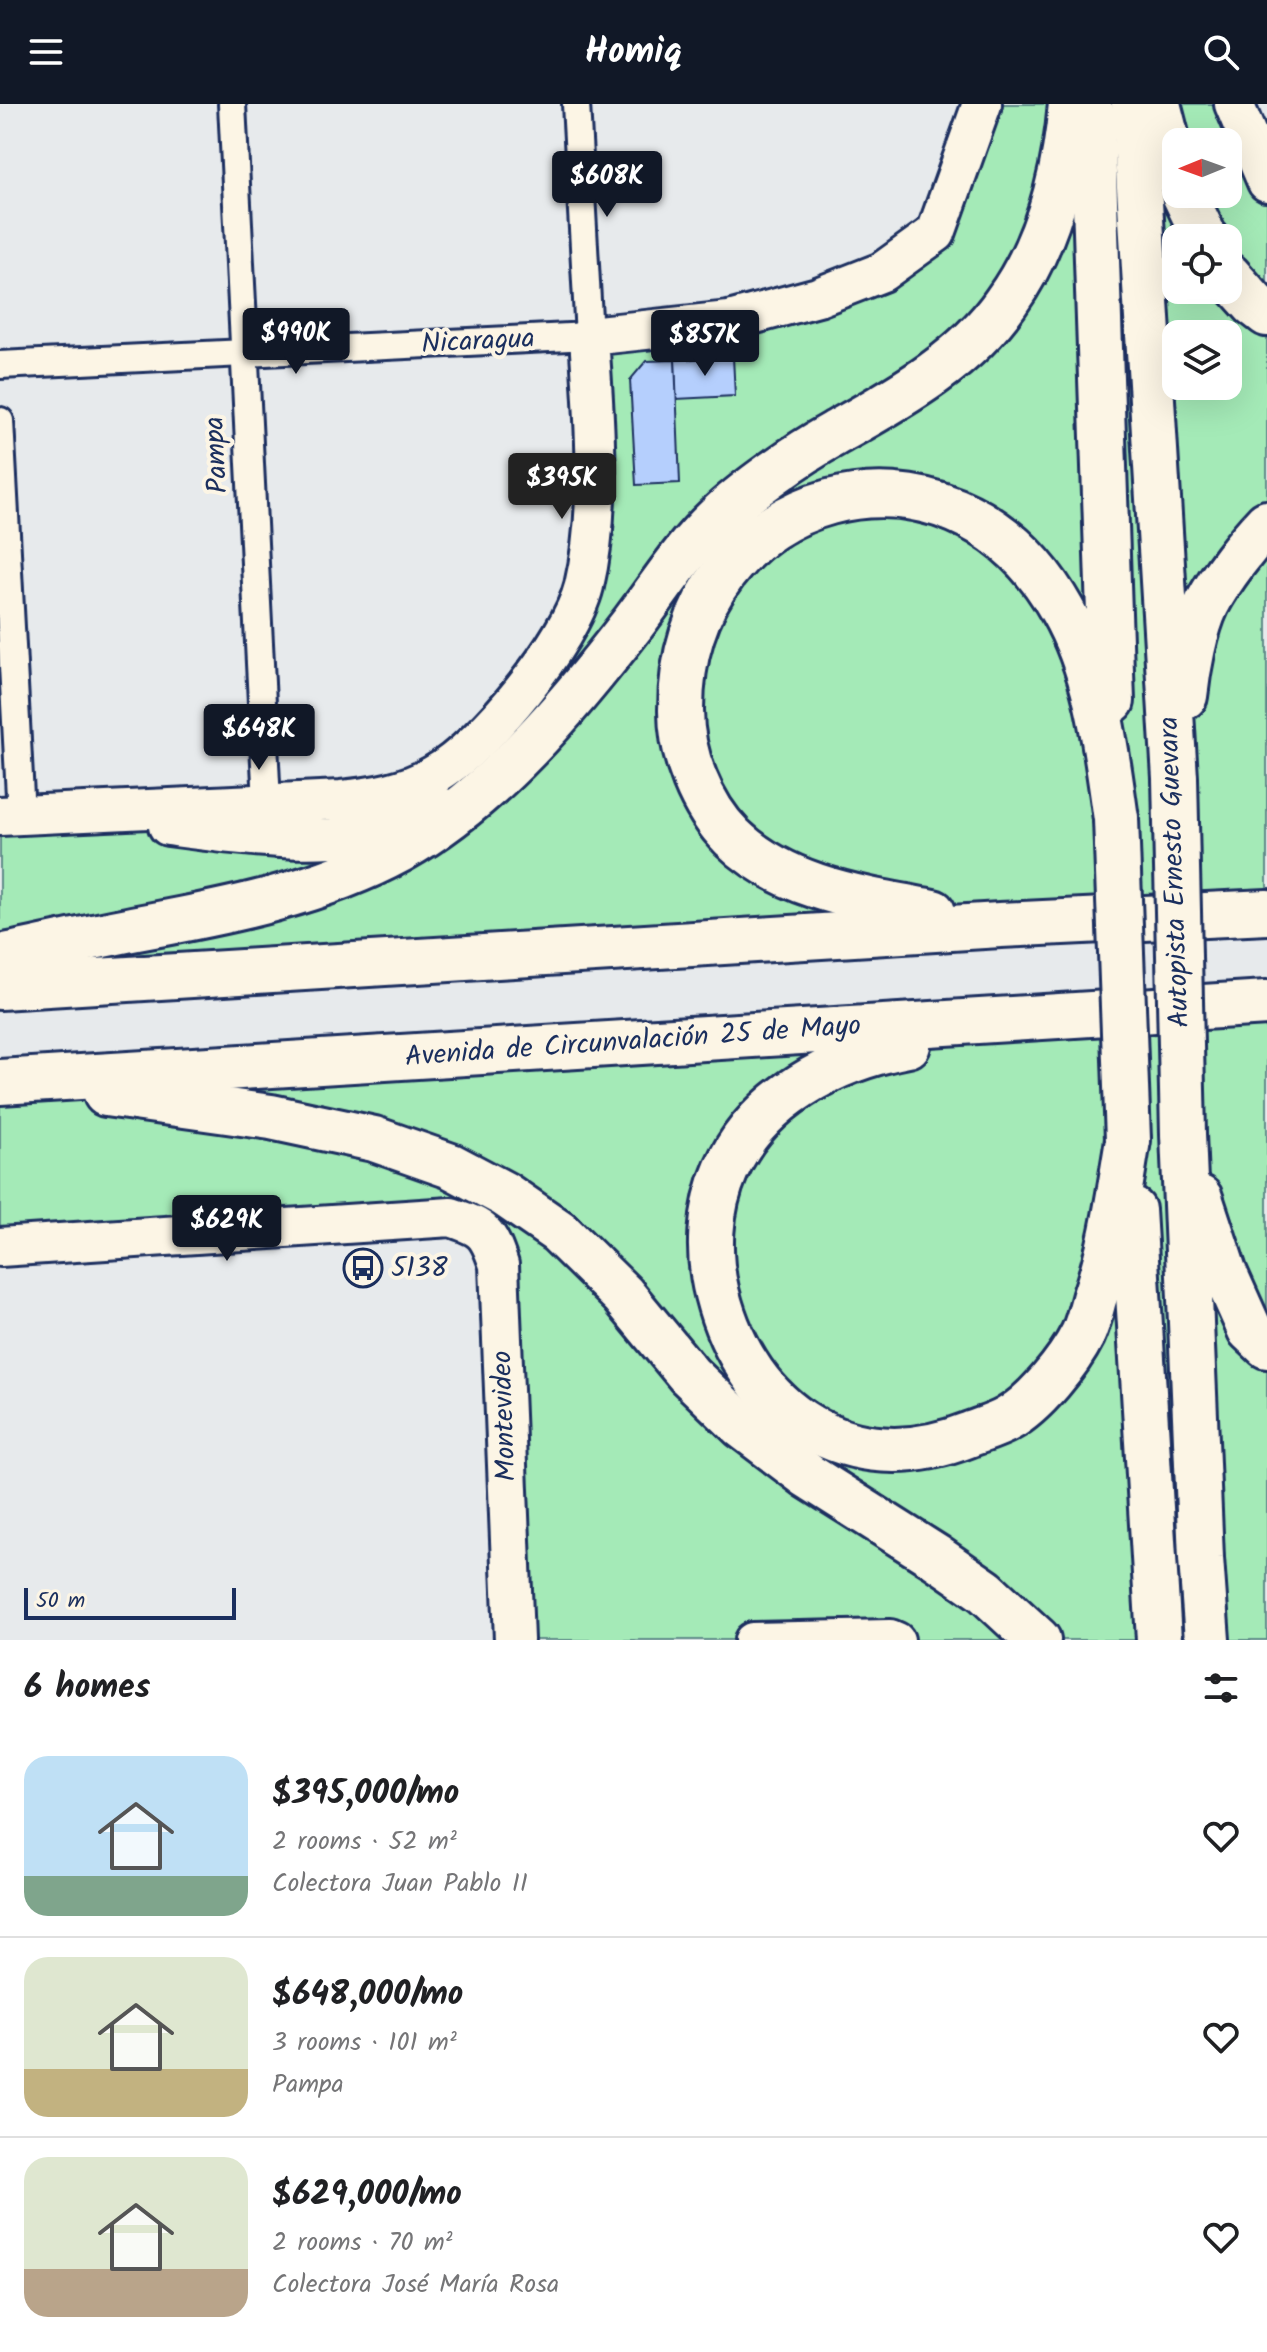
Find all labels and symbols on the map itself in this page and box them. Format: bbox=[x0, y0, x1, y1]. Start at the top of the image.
north arrow bbox=[1162, 128, 1242, 208]
pin: $608K bbox=[551, 151, 663, 219]
pin: $990K bbox=[240, 308, 352, 376]
pin: $857K bbox=[649, 310, 761, 378]
street label: Nicaragua bbox=[420, 317, 536, 367]
street label: Pampa bbox=[193, 415, 241, 495]
pin: $395K bbox=[506, 453, 618, 521]
pin: $648K bbox=[203, 704, 315, 772]
street label: Autopista Ernesto Guevara bbox=[1147, 716, 1203, 1028]
street label: Avenida de Circunvalación 25 de Mayo bbox=[404, 1004, 862, 1080]
pin: $629K bbox=[171, 1195, 283, 1263]
place label: 5138 bbox=[391, 1246, 448, 1291]
bus stop icon: 5138 bbox=[342, 1247, 384, 1289]
street label: Montevideo bbox=[480, 1350, 530, 1482]
scale bar bbox=[24, 1584, 236, 1620]

